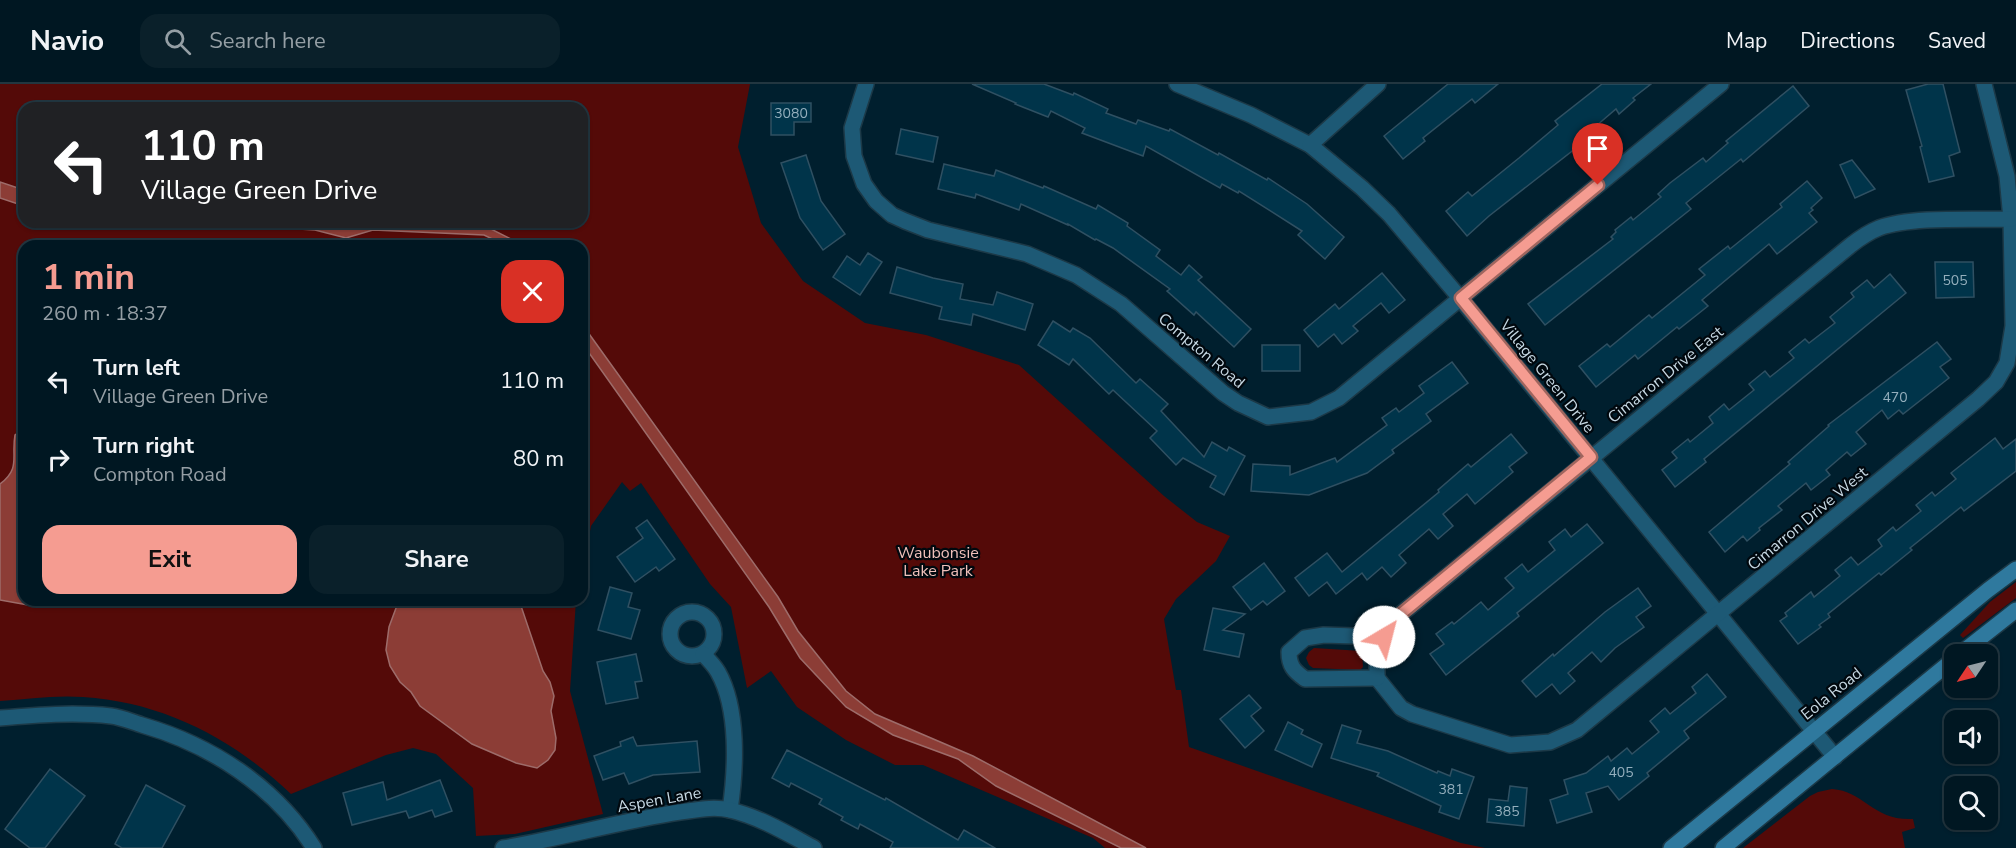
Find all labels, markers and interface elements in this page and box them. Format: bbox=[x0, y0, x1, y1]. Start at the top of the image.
search box bbox=[140, 14, 560, 68]
text: Navio bbox=[30, 22, 104, 60]
icon: search bbox=[161, 25, 194, 58]
text: Search here bbox=[209, 26, 326, 56]
text: Map bbox=[1726, 27, 1767, 55]
text: Directions bbox=[1800, 27, 1895, 55]
text: Saved bbox=[1928, 27, 1986, 55]
house number: 3080 bbox=[774, 104, 808, 123]
text: 110 m bbox=[141, 118, 265, 175]
pin bbox=[1572, 123, 1623, 185]
icon: left bbox=[42, 126, 120, 204]
icon: arrive bbox=[1581, 132, 1614, 165]
text: Village Green Drive bbox=[141, 172, 377, 209]
text: 1 min bbox=[42, 253, 135, 302]
button: close bbox=[501, 260, 564, 323]
house number: 505 bbox=[1942, 271, 1968, 290]
text: 260 m · 18:37 bbox=[42, 300, 168, 327]
street label: Compton Road bbox=[1153, 308, 1249, 394]
street label: Village Green Drive bbox=[1494, 314, 1600, 438]
street label: Cimarron Drive East bbox=[1603, 321, 1728, 428]
text: Turn left bbox=[93, 353, 180, 383]
icon: left bbox=[42, 365, 75, 398]
text: 110 m bbox=[500, 366, 564, 396]
text: Village Green Drive bbox=[93, 383, 268, 410]
house number: 470 bbox=[1882, 388, 1908, 407]
text: Turn right bbox=[93, 431, 194, 461]
icon: right bbox=[42, 443, 75, 476]
text: 80 m bbox=[513, 444, 564, 474]
text: Compton Road bbox=[93, 461, 227, 488]
street label: Cimarron Drive West bbox=[1743, 462, 1873, 576]
button: Exit bbox=[42, 525, 297, 594]
button: Share bbox=[309, 525, 564, 594]
park label: Waubonsie Lake Park bbox=[897, 542, 979, 582]
position arrow bbox=[1352, 605, 1416, 669]
north arrow bbox=[1944, 644, 1998, 698]
map controls bbox=[1944, 644, 1998, 830]
street label: Eola Road bbox=[1796, 662, 1867, 725]
button: sound bbox=[1944, 710, 1998, 764]
house number: 405 bbox=[1608, 763, 1634, 782]
button: search bbox=[1944, 776, 1998, 830]
house number: 381 bbox=[1438, 780, 1464, 799]
street label: Aspen Lane bbox=[615, 782, 703, 818]
house number: 385 bbox=[1494, 802, 1520, 821]

